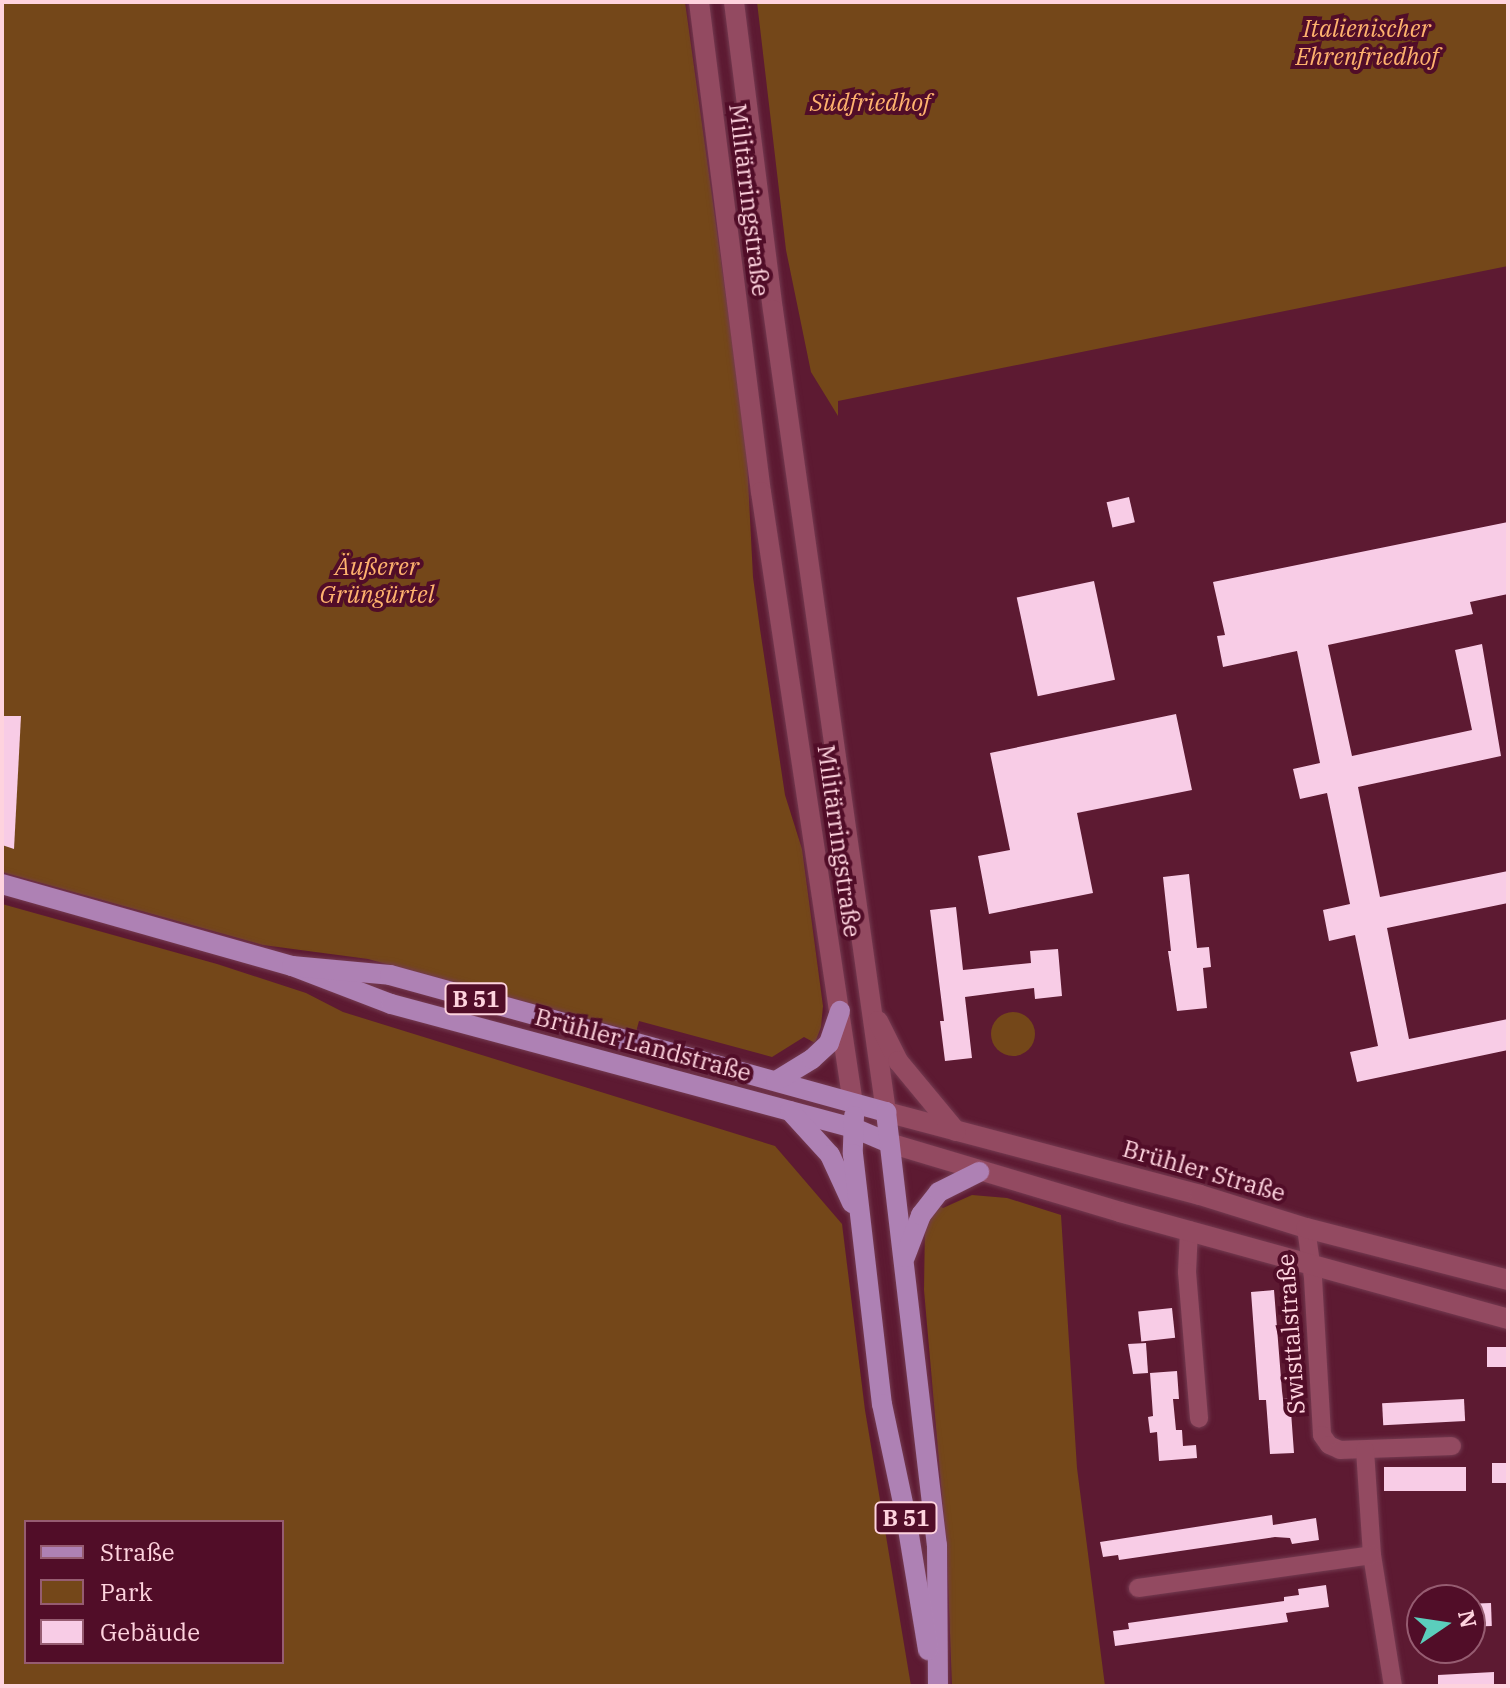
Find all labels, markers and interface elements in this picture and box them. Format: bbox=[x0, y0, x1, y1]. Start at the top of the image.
park label: Italienischer Ehrenfriedhof bbox=[1296, 15, 1438, 71]
park label: Südfriedhof bbox=[810, 89, 930, 117]
street label: Militärringstraße bbox=[723, 102, 775, 298]
park label: Äußerer Grüngürtel bbox=[320, 553, 434, 609]
street label: Militärringstraße bbox=[811, 743, 867, 939]
road number: B 51 bbox=[444, 981, 508, 1017]
street label: Brühler Landstraße bbox=[532, 1002, 754, 1088]
street label: Brühler Straße bbox=[1119, 1134, 1289, 1208]
street label: Swisttalstraße bbox=[1271, 1253, 1311, 1415]
road number: B 51 bbox=[874, 1500, 938, 1536]
legend bbox=[24, 1520, 284, 1664]
text: Straße bbox=[100, 1536, 175, 1568]
text: Park bbox=[100, 1576, 152, 1608]
north arrow bbox=[1406, 1584, 1486, 1664]
text: N bbox=[1452, 1607, 1484, 1631]
text: Gebäude bbox=[100, 1616, 200, 1648]

